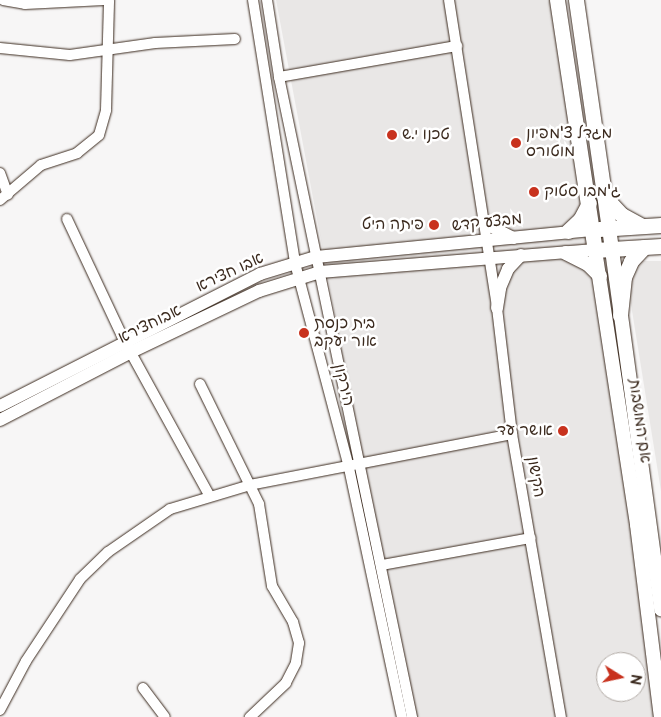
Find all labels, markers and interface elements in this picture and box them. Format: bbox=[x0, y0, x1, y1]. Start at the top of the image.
place label: מגדל צ'מפיון מוטורס bbox=[526, 124, 612, 162]
place label: טכנו י.ש bbox=[402, 125, 450, 145]
marker: טכנו י.ש bbox=[386, 129, 398, 141]
marker: מגדל צ'מפיון מוטורס bbox=[510, 137, 522, 149]
place label: ג'מבו סטוק bbox=[544, 182, 621, 202]
marker: ג'מבו סטוק bbox=[528, 186, 540, 198]
street label: מבצע קדש bbox=[451, 210, 523, 236]
place label: פיתה היט bbox=[362, 215, 424, 235]
marker: פיתה היט bbox=[428, 219, 440, 231]
street label: אבו חצירא bbox=[193, 249, 267, 297]
street label: אבוחצירא bbox=[115, 302, 185, 348]
place label: בית כנסת אור יעקב bbox=[314, 314, 377, 352]
marker: בית כנסת אור יעקב bbox=[298, 327, 310, 339]
street label: הירקון bbox=[328, 362, 358, 408]
street label: אם המושבות bbox=[624, 378, 654, 464]
place label: אושר עד bbox=[497, 421, 553, 441]
marker: אושר עד bbox=[557, 425, 569, 437]
street label: הקישון bbox=[522, 455, 548, 499]
north arrow bbox=[596, 652, 646, 702]
text: N bbox=[626, 673, 645, 686]

